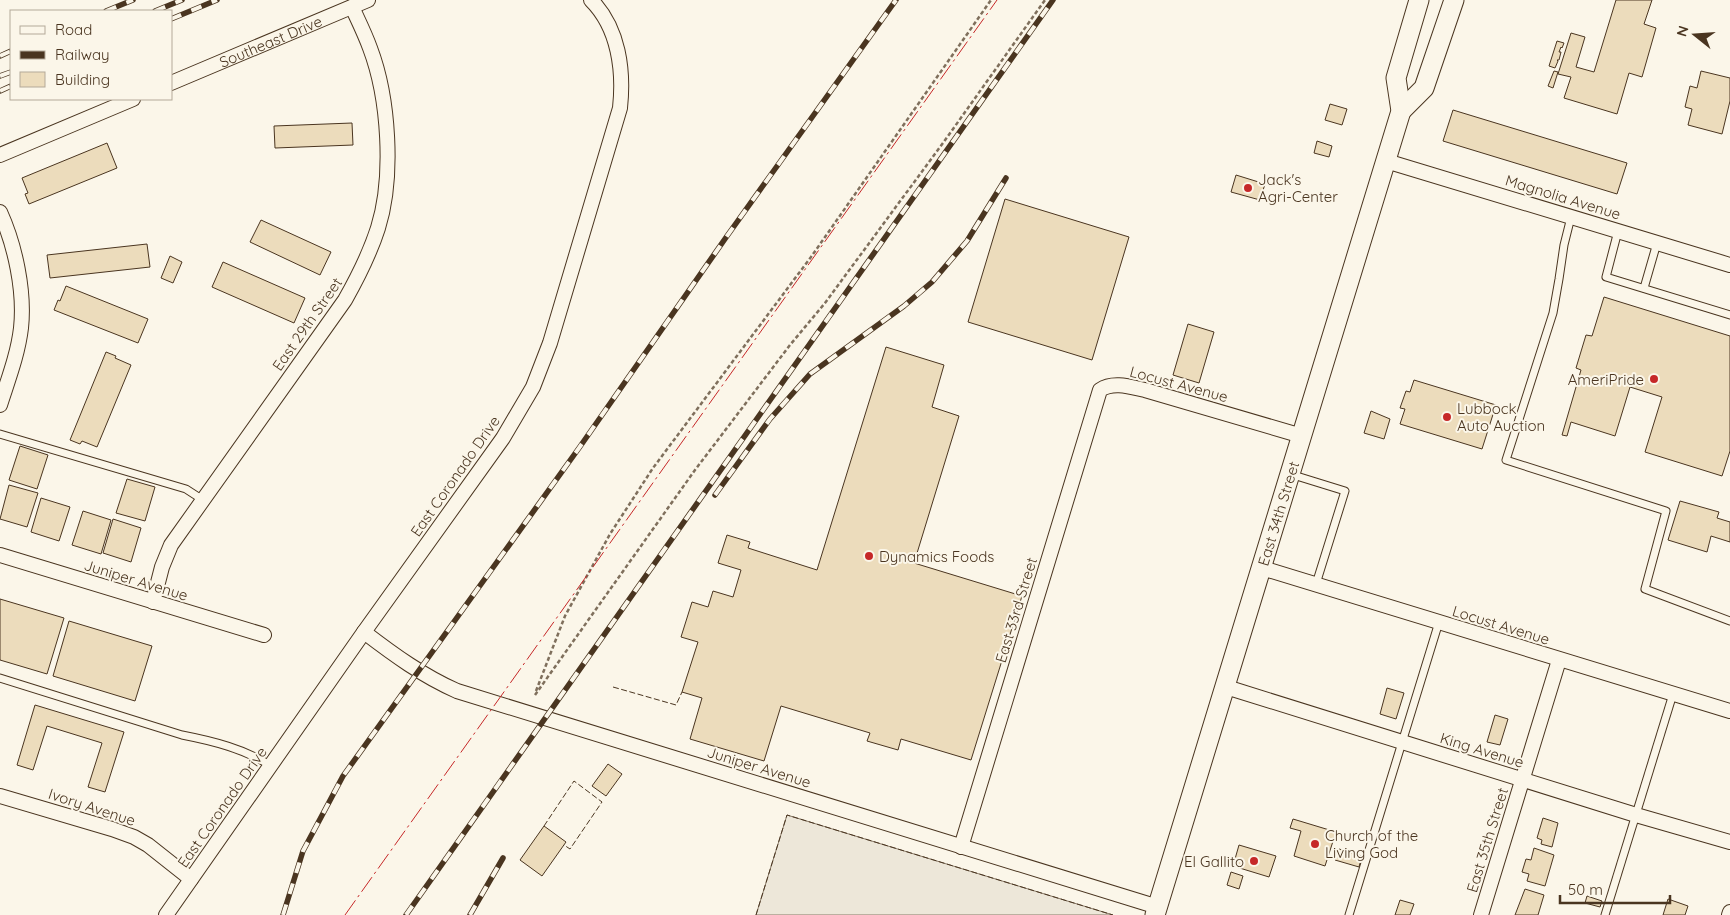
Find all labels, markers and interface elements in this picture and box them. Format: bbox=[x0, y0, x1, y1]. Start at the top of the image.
legend bbox=[10, 10, 172, 100]
north arrow bbox=[1670, 10, 1720, 60]
street label: Southeast Drive bbox=[216, 11, 325, 71]
text: Road bbox=[55, 20, 92, 39]
text: N bbox=[1672, 24, 1693, 39]
text: Railway bbox=[55, 45, 110, 64]
text: Building bbox=[55, 70, 110, 89]
place label: Jack's Agri-Center bbox=[1258, 170, 1338, 206]
street label: Magnolia Avenue bbox=[1503, 170, 1623, 224]
marker: Jack's Agri-Center bbox=[1242, 182, 1254, 194]
street label: East 29th Street bbox=[268, 274, 346, 374]
street label: Locust Avenue bbox=[1128, 362, 1230, 406]
place label: AmeriPride bbox=[1568, 370, 1644, 389]
marker: AmeriPride bbox=[1648, 373, 1660, 385]
place label: Lubbock Auto Auction bbox=[1457, 399, 1545, 435]
marker: Lubbock Auto Auction bbox=[1441, 411, 1453, 423]
street label: East Coronado Drive bbox=[406, 412, 504, 540]
street label: East 34th Street bbox=[1253, 459, 1303, 568]
place label: Dynamics Foods bbox=[879, 547, 994, 566]
marker: Dynamics Foods bbox=[863, 550, 875, 562]
street label: Juniper Avenue bbox=[82, 555, 190, 605]
street label: East 33rd Street bbox=[991, 555, 1041, 665]
street label: Locust Avenue bbox=[1450, 601, 1552, 649]
street label: King Avenue bbox=[1438, 728, 1526, 772]
street label: Juniper Avenue bbox=[705, 742, 813, 792]
street label: East Coronado Drive bbox=[173, 743, 271, 871]
street label: Ivory Avenue bbox=[46, 784, 138, 830]
street label: East 35th Street bbox=[1462, 785, 1512, 895]
place label: Church of the Living God bbox=[1325, 826, 1418, 862]
marker: Church of the Living God bbox=[1309, 838, 1321, 850]
place label: El Gallito bbox=[1184, 852, 1244, 871]
marker: El Gallito bbox=[1248, 855, 1260, 867]
scale bar bbox=[1560, 872, 1670, 904]
text: 50 m bbox=[1568, 880, 1603, 899]

